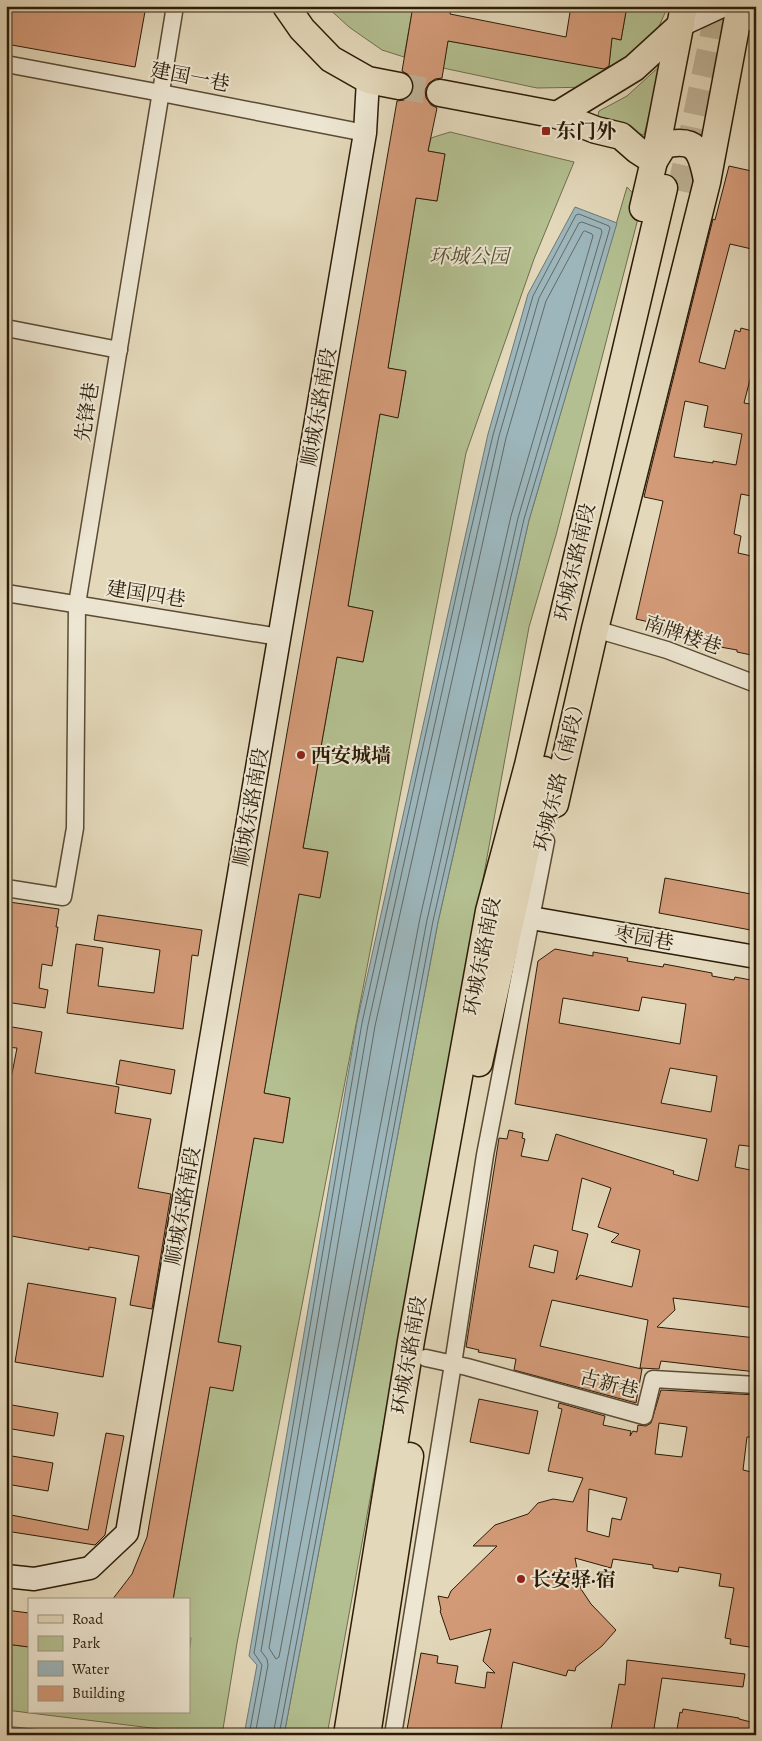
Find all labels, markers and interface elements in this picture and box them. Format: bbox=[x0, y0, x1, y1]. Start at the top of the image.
street label: 建国一巷 bbox=[148, 56, 232, 98]
place label: 东门外 bbox=[556, 118, 616, 145]
marker: 东门外 bbox=[540, 125, 552, 137]
park label: 环城公园 bbox=[429, 243, 512, 270]
street label: 顺城东路南段 bbox=[295, 346, 343, 468]
street label: 先锋巷 bbox=[69, 380, 105, 444]
street label: 环城东路南段 bbox=[548, 501, 602, 623]
street label: 建国四巷 bbox=[104, 574, 188, 614]
street label: 南牌楼巷 bbox=[641, 609, 725, 661]
street label: 环城东路（南段） bbox=[528, 692, 592, 854]
place label: 西安城墙 bbox=[311, 742, 391, 769]
street label: 顺城东路南段 bbox=[227, 746, 275, 868]
marker: 西安城墙 bbox=[295, 749, 307, 761]
street label: 环城东路南段 bbox=[457, 895, 507, 1017]
street label: 枣园巷 bbox=[612, 919, 676, 957]
street label: 顺城东路南段 bbox=[159, 1145, 207, 1267]
street label: 环城东路南段 bbox=[385, 1294, 433, 1416]
street label: 古新巷 bbox=[577, 1363, 641, 1405]
place label: 长安驿·宿 bbox=[531, 1566, 616, 1593]
marker: 长安驿·宿 bbox=[515, 1573, 527, 1585]
legend bbox=[28, 1598, 190, 1714]
text: Road bbox=[72, 1609, 104, 1629]
text: Park bbox=[72, 1633, 101, 1653]
text: Water bbox=[71, 1659, 109, 1679]
text: Building bbox=[72, 1683, 125, 1703]

